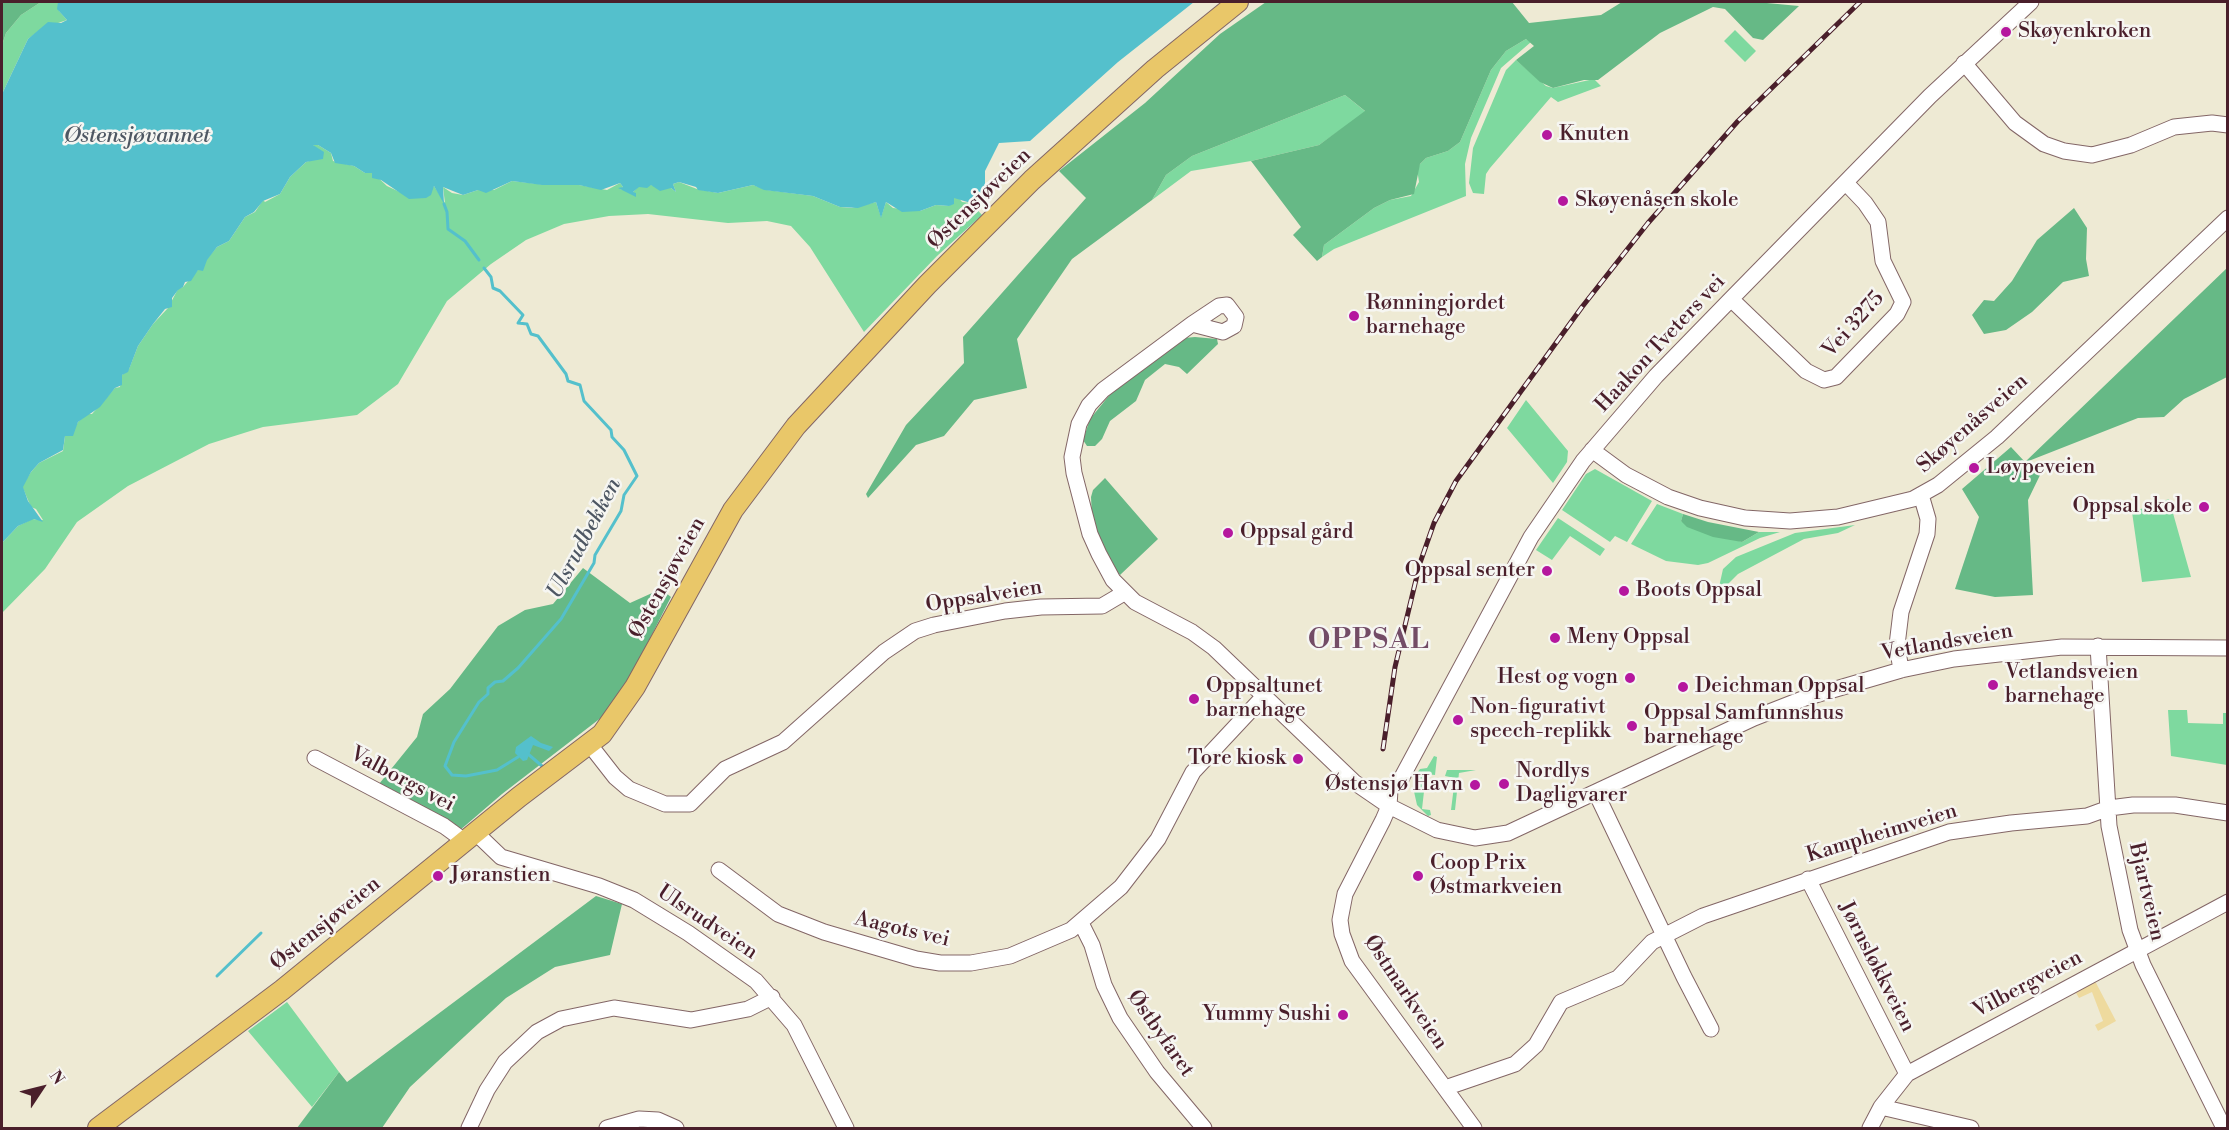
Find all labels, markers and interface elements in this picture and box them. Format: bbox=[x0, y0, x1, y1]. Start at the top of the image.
place label: Skøyenkroken bbox=[2018, 19, 2151, 45]
marker: Skøyenkroken bbox=[1999, 25, 2013, 39]
place label: Knuten bbox=[1559, 122, 1629, 148]
water label: Østensjøvannet bbox=[64, 124, 210, 150]
marker: Knuten bbox=[1540, 128, 1554, 142]
street label: Østensjøveien bbox=[923, 143, 1037, 255]
place label: Skøyenåsen skole bbox=[1575, 188, 1739, 214]
marker: Skøyenåsen skole bbox=[1556, 194, 1570, 208]
street label: Haakon Tveters vei bbox=[1591, 270, 1731, 418]
street label: Vei 3275 bbox=[1818, 287, 1890, 363]
place label: Rønningjordet barnehage bbox=[1366, 291, 1505, 341]
marker: Rønningjordet barnehage bbox=[1347, 309, 1361, 323]
street label: Skøyenåsveien bbox=[1912, 369, 2034, 479]
place label: Løypeveien bbox=[1986, 455, 2095, 481]
marker: Løypeveien bbox=[1967, 461, 1981, 475]
water label: Ulsrudbekken bbox=[542, 474, 628, 604]
place label: Oppsal skole bbox=[2072, 494, 2192, 520]
marker: Oppsal skole bbox=[2197, 500, 2211, 514]
street label: Østensjøveien bbox=[624, 513, 712, 643]
place label: Oppsal gård bbox=[1240, 520, 1353, 546]
marker: Oppsal gård bbox=[1221, 526, 1235, 540]
place label: Oppsal senter bbox=[1405, 558, 1535, 584]
marker: Oppsal senter bbox=[1540, 564, 1554, 578]
street label: Oppsalveien bbox=[924, 575, 1044, 619]
place label: Boots Oppsal bbox=[1636, 578, 1762, 604]
marker: Boots Oppsal bbox=[1617, 584, 1631, 598]
street label: Vetlandsveien bbox=[1879, 619, 2015, 667]
place label: Meny Oppsal bbox=[1567, 625, 1690, 651]
district label: OPPSAL bbox=[1308, 626, 1430, 658]
marker: Meny Oppsal bbox=[1548, 631, 1562, 645]
place label: Vetlandsveien barnehage bbox=[2005, 660, 2138, 710]
place label: Hest og vogn bbox=[1497, 665, 1618, 691]
marker: Hest og vogn bbox=[1623, 671, 1637, 685]
place label: Oppsaltunet barnehage bbox=[1206, 674, 1323, 724]
place label: Deichman Oppsal bbox=[1695, 674, 1864, 700]
marker: Vetlandsveien barnehage bbox=[1986, 678, 2000, 692]
marker: Deichman Oppsal bbox=[1676, 680, 1690, 694]
marker: Oppsaltunet barnehage bbox=[1187, 692, 1201, 706]
place label: Non-figurativt speech-replikk bbox=[1470, 695, 1611, 745]
place label: Oppsal Samfunnshus barnehage bbox=[1644, 701, 1844, 751]
marker: Non-figurativt speech-replikk bbox=[1451, 713, 1465, 727]
marker: Oppsal Samfunnshus barnehage bbox=[1625, 719, 1639, 733]
street label: Valborgs vei bbox=[345, 742, 459, 818]
place label: Tore kiosk bbox=[1188, 746, 1286, 772]
marker: Tore kiosk bbox=[1291, 752, 1305, 766]
place label: Nordlys Dagligvarer bbox=[1516, 759, 1627, 809]
place label: Østensjø Havn bbox=[1325, 772, 1463, 798]
marker: Nordlys Dagligvarer bbox=[1497, 777, 1511, 791]
marker: Østensjø Havn bbox=[1468, 778, 1482, 792]
street label: Kampheimveien bbox=[1804, 799, 1960, 869]
street label: Bjartveien bbox=[2122, 840, 2170, 944]
place label: Coop Prix Østmarkveien bbox=[1430, 851, 1562, 901]
place label: Jøranstien bbox=[450, 863, 550, 889]
marker: Jøranstien bbox=[431, 869, 445, 883]
marker: Coop Prix Østmarkveien bbox=[1411, 869, 1425, 883]
street label: Østensjøveien bbox=[266, 872, 386, 976]
street label: Ulsrudveien bbox=[652, 880, 762, 966]
street label: Jørnsløkkveien bbox=[1832, 897, 1920, 1037]
street label: Aagots vei bbox=[852, 907, 952, 953]
street label: Østmarkveien bbox=[1358, 931, 1452, 1055]
street label: Vilbergveien bbox=[1969, 946, 2087, 1024]
street label: Østbyfaret bbox=[1121, 986, 1199, 1082]
place label: Yummy Sushi bbox=[1203, 1002, 1331, 1028]
marker: Yummy Sushi bbox=[1336, 1008, 1350, 1022]
north arrow bbox=[12, 1058, 72, 1118]
text: N bbox=[45, 1067, 69, 1089]

